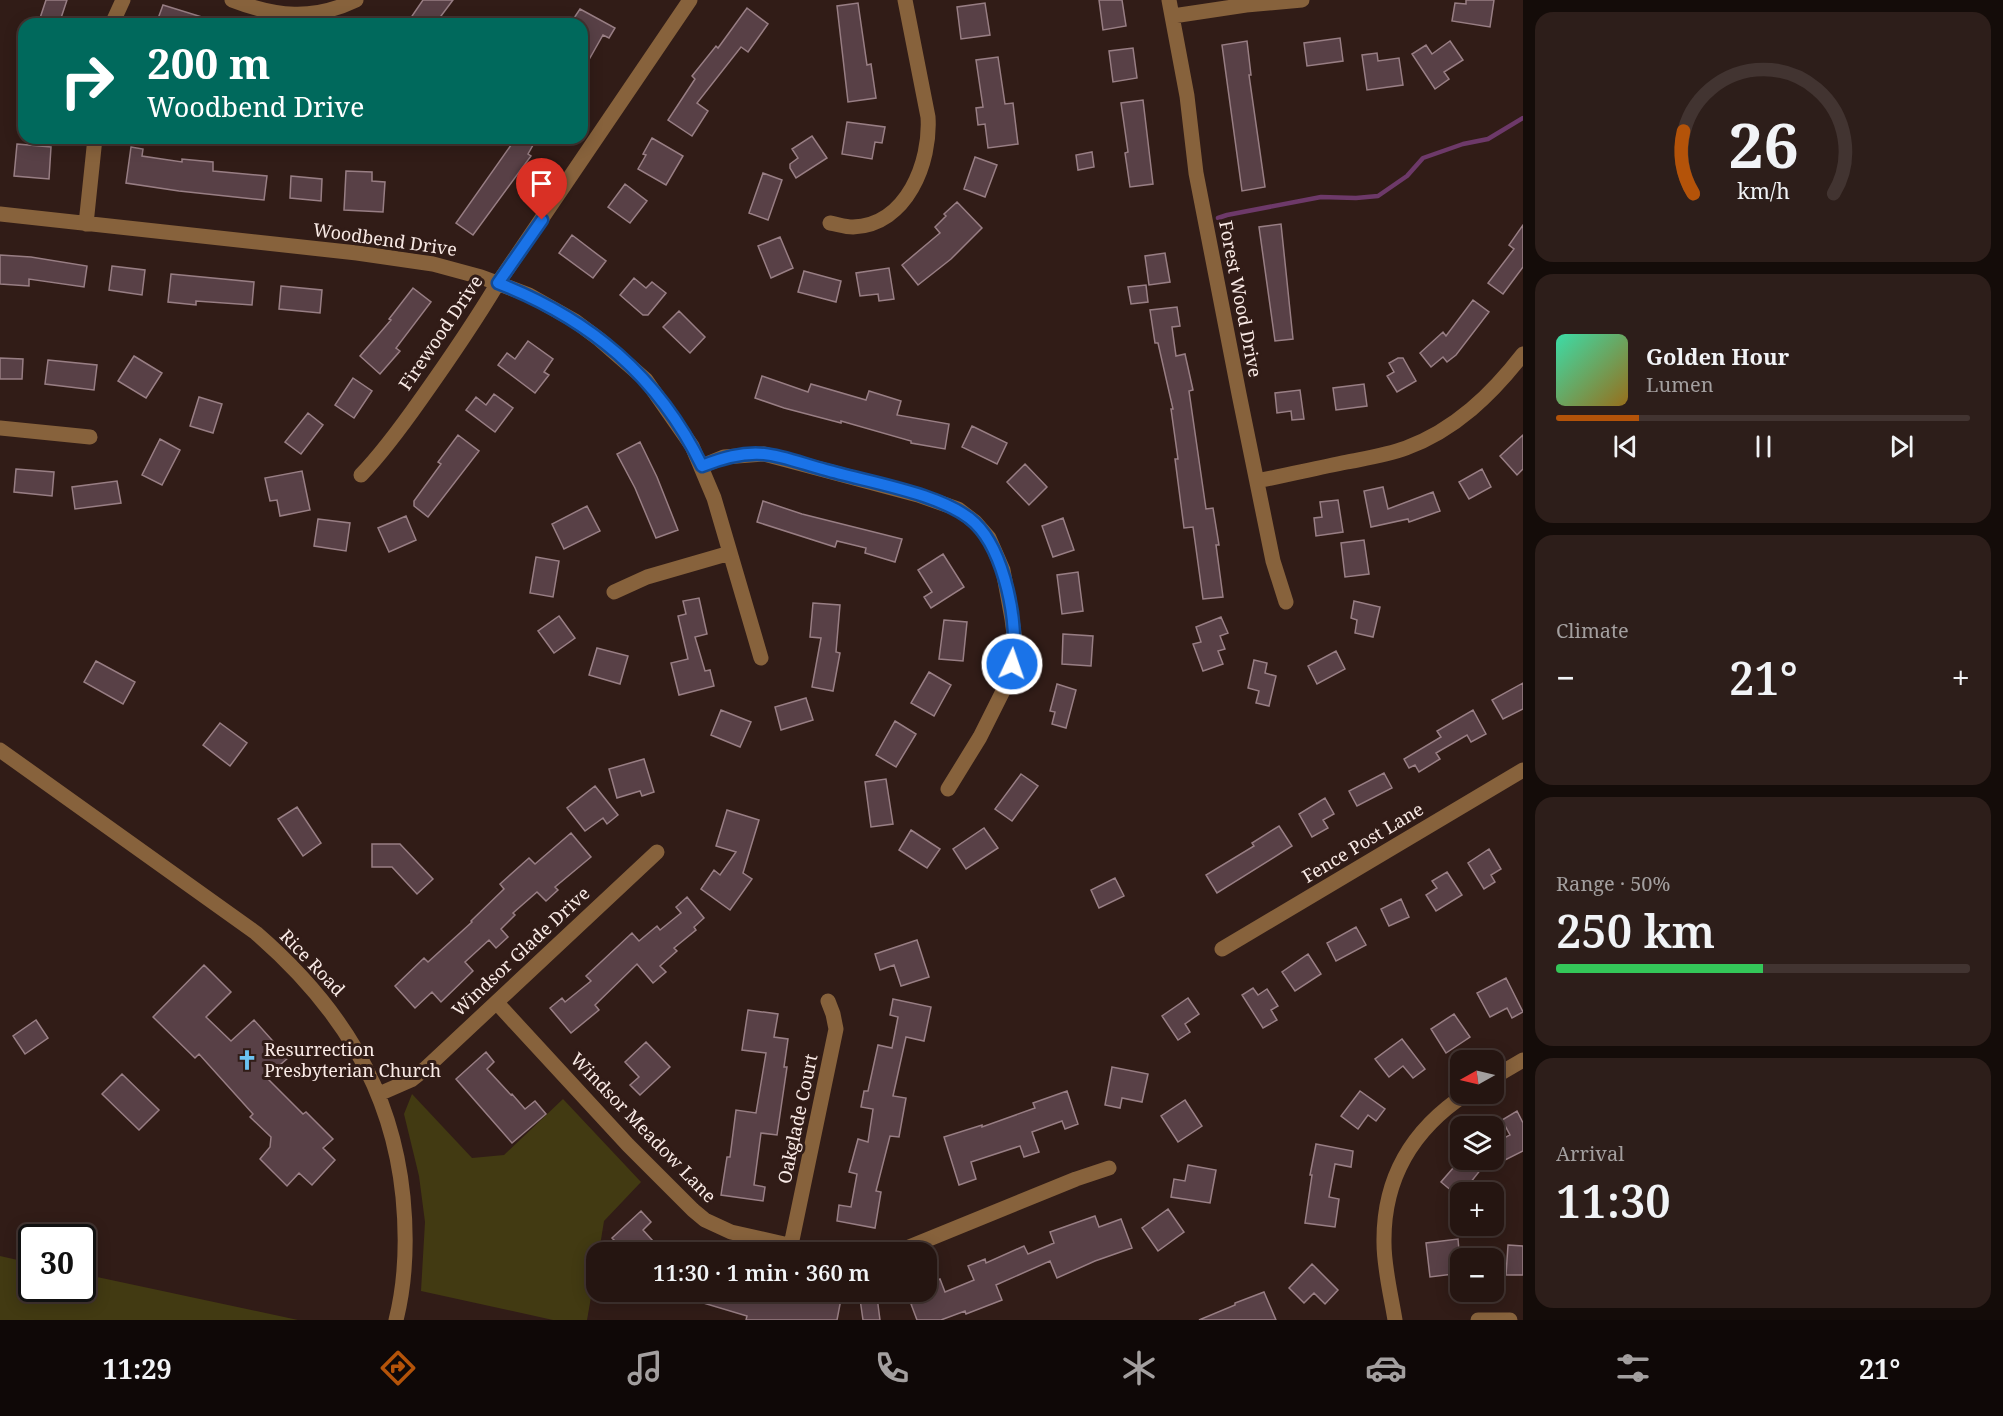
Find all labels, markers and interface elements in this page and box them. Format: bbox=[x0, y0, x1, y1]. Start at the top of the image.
text: 200 m bbox=[147, 34, 271, 91]
icon: right bbox=[48, 42, 126, 120]
text: Woodbend Drive bbox=[147, 88, 365, 125]
text: 26 bbox=[1728, 101, 1798, 186]
pin bbox=[516, 158, 567, 220]
icon: arrive bbox=[525, 167, 558, 200]
text: km/h bbox=[1737, 176, 1790, 205]
street label: Woodbend Drive bbox=[312, 217, 459, 261]
street label: Forest Wood Drive bbox=[1214, 218, 1268, 379]
street label: Firewood Drive bbox=[393, 270, 488, 395]
text: Golden Hour bbox=[1646, 341, 1789, 371]
text: Lumen bbox=[1646, 371, 1714, 398]
icon: previous bbox=[1609, 430, 1642, 463]
icon: pause bbox=[1747, 430, 1780, 463]
icon: next bbox=[1885, 430, 1918, 463]
text: Climate bbox=[1556, 617, 1629, 644]
position arrow bbox=[980, 632, 1044, 696]
text: 21° bbox=[1729, 647, 1798, 708]
text: − bbox=[1556, 655, 1575, 700]
text: + bbox=[1952, 655, 1970, 700]
street label: Fence Post Lane bbox=[1297, 797, 1428, 888]
text: Range · 50% bbox=[1556, 870, 1670, 897]
street label: Windsor Glade Drive bbox=[446, 881, 594, 1022]
text: 250 km bbox=[1556, 900, 1715, 961]
street label: Rice Road bbox=[275, 924, 351, 1001]
place label: Resurrection Presbyterian Church bbox=[264, 1037, 441, 1082]
street label: Windsor Meadow Lane bbox=[566, 1047, 722, 1208]
church icon: Resurrection Presbyterian Church bbox=[235, 1048, 259, 1072]
north arrow bbox=[1450, 1050, 1504, 1104]
map controls bbox=[1450, 1050, 1504, 1302]
street label: Oakglade Court bbox=[772, 1052, 822, 1186]
button: layers bbox=[1450, 1116, 1504, 1170]
text: Arrival bbox=[1556, 1140, 1624, 1167]
text: 11:30 bbox=[1556, 1170, 1671, 1231]
button: + bbox=[1450, 1182, 1504, 1236]
speed limit sign: 30 bbox=[18, 1224, 96, 1302]
button: − bbox=[1450, 1248, 1504, 1302]
text: 11:30 · 1 min · 360 m bbox=[653, 1257, 870, 1287]
icon: directions bbox=[377, 1347, 419, 1389]
icon: music bbox=[624, 1347, 666, 1389]
icon: phone bbox=[871, 1347, 913, 1389]
icon: climate bbox=[1118, 1347, 1160, 1389]
icon: car bbox=[1365, 1347, 1407, 1389]
icon: filters bbox=[1612, 1347, 1654, 1389]
text: 11:29 bbox=[103, 1350, 172, 1387]
text: 21° bbox=[1859, 1350, 1900, 1387]

